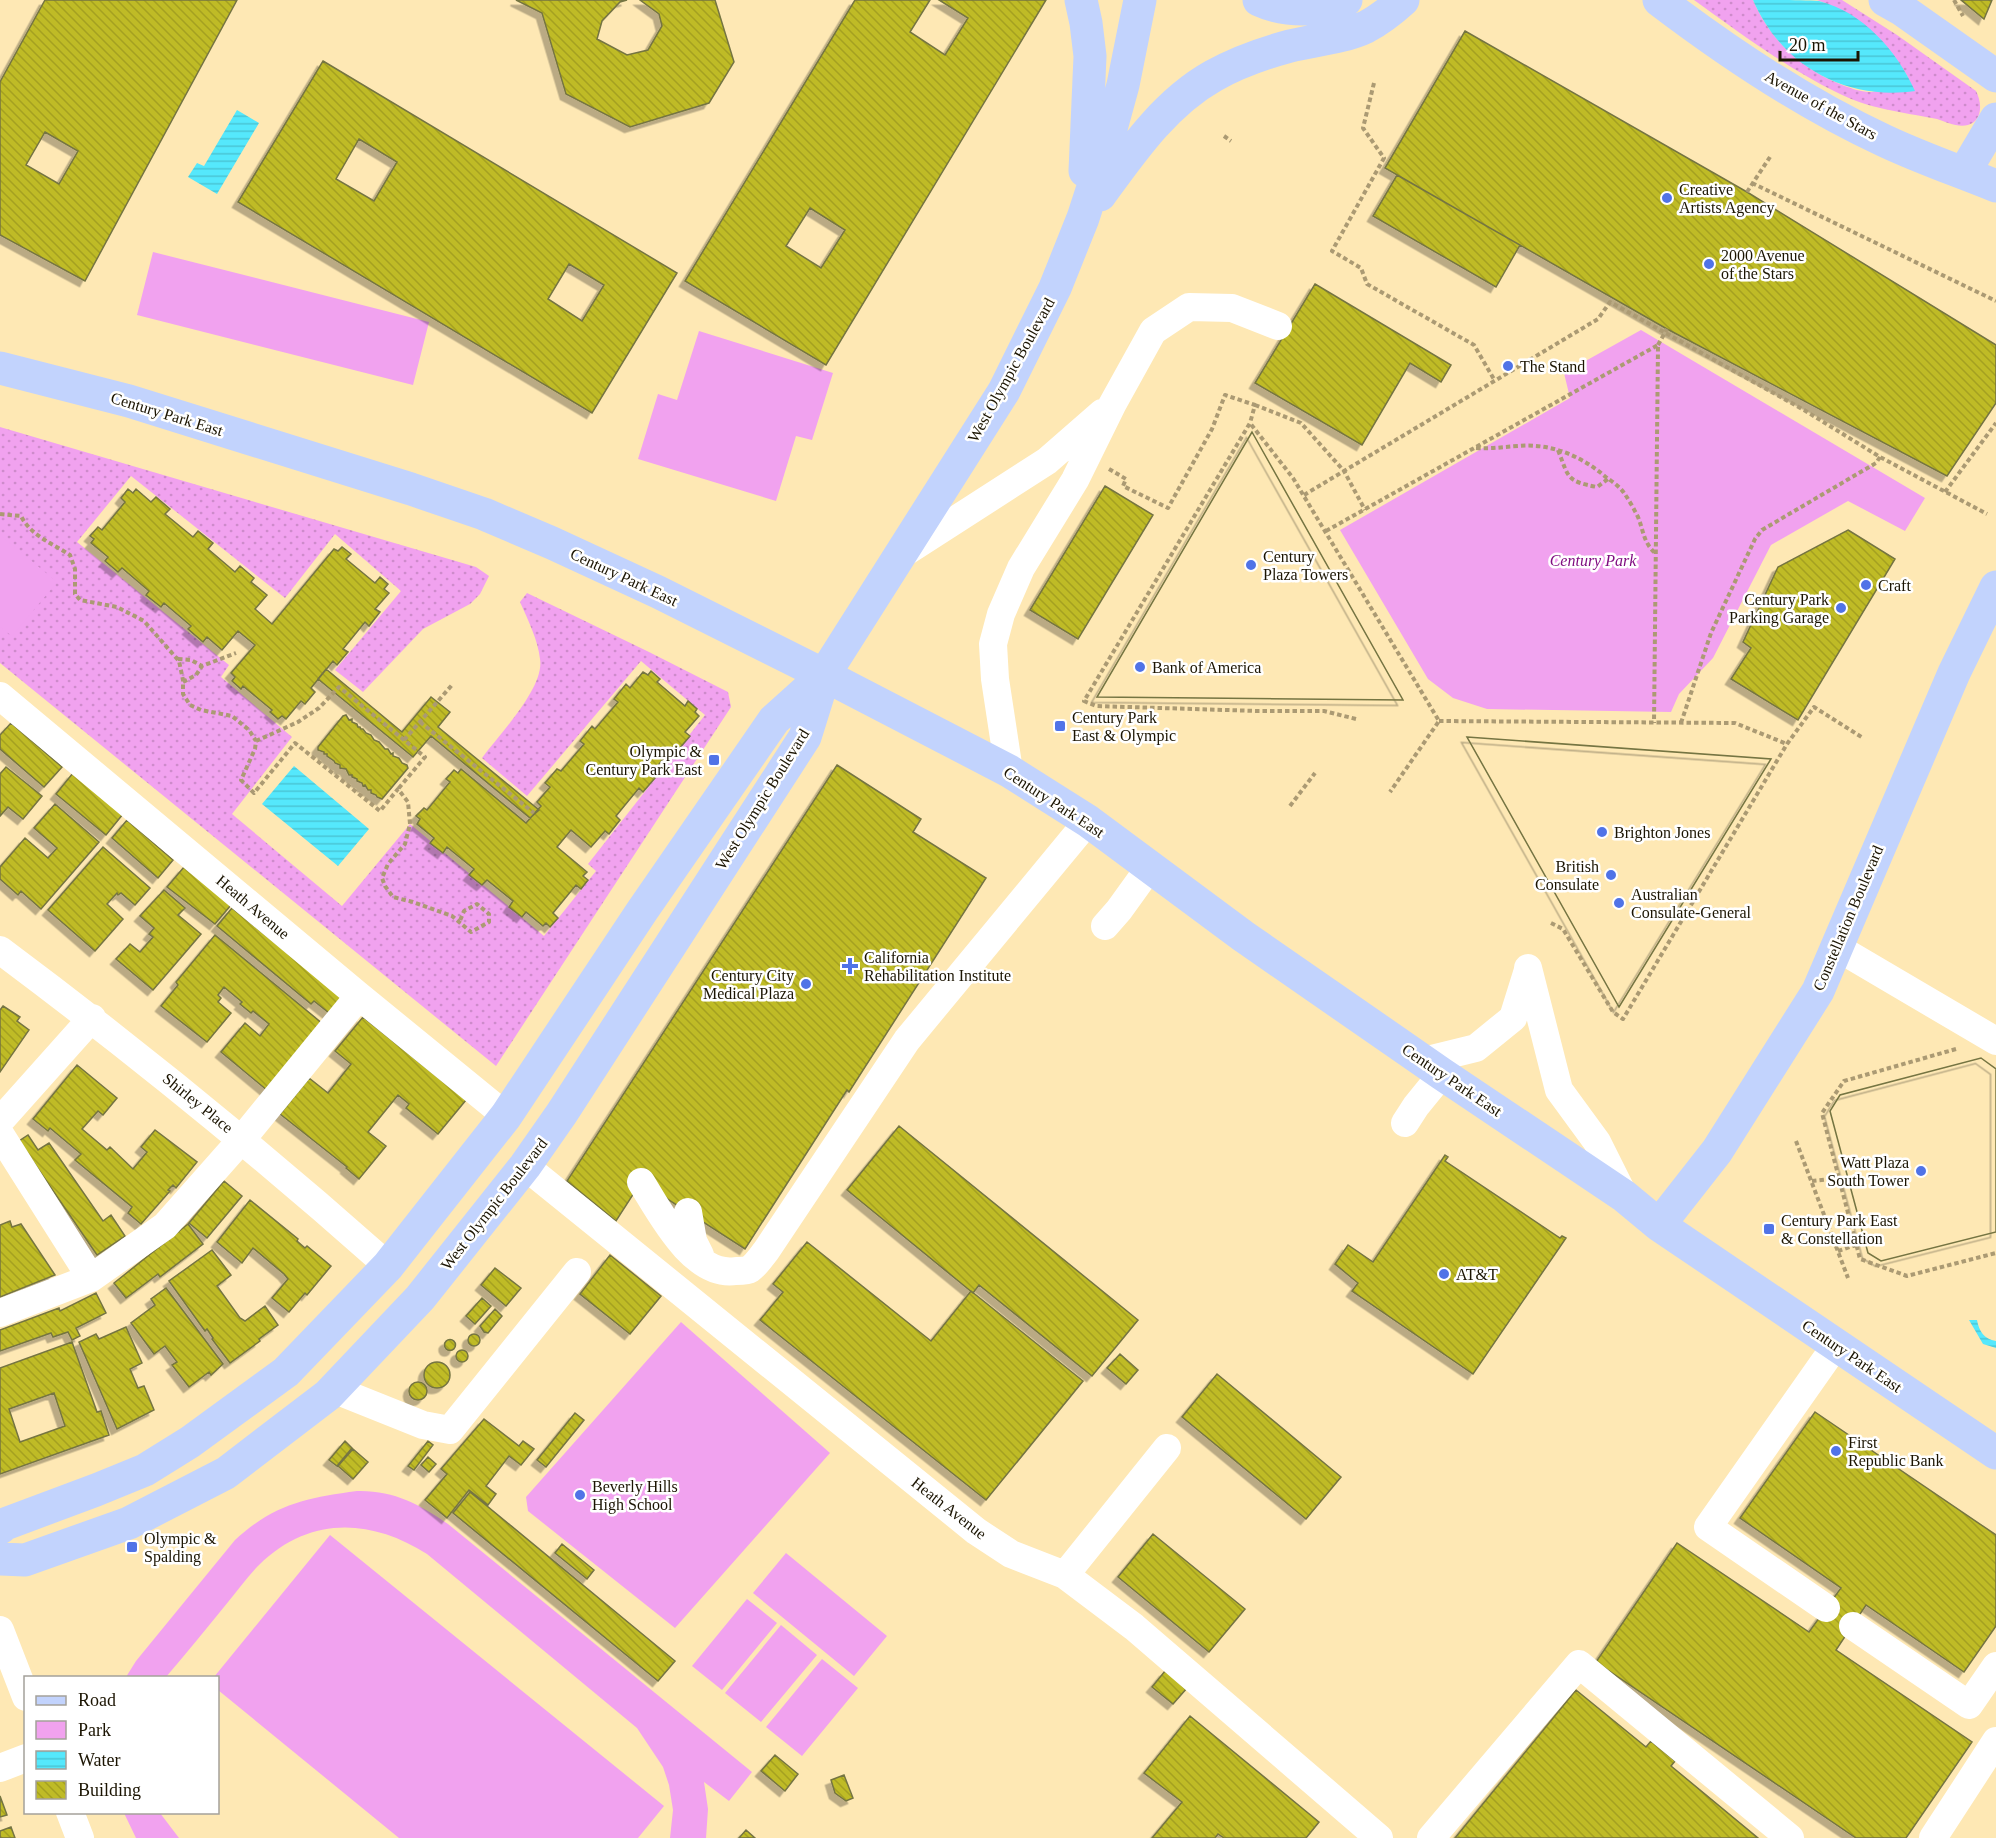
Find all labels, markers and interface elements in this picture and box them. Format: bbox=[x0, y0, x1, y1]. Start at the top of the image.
scale bar bbox=[1780, 24, 1858, 62]
text: 20 m bbox=[1789, 35, 1826, 55]
street label: Avenue of the Stars bbox=[1762, 67, 1880, 143]
place label: Creative Artists Agency bbox=[1679, 181, 1775, 217]
marker: Creative Artists Agency bbox=[1660, 191, 1674, 205]
place label: 2000 Avenue of the Stars bbox=[1721, 247, 1805, 282]
marker: 2000 Avenue of the Stars bbox=[1702, 257, 1716, 271]
street label: West Olympic Boulevard bbox=[964, 295, 1059, 446]
place label: The Stand bbox=[1520, 358, 1585, 375]
marker: The Stand bbox=[1501, 359, 1515, 373]
street label: Century Park East bbox=[109, 389, 226, 440]
street label: Century Park East bbox=[567, 545, 681, 610]
place label: Century Plaza Towers bbox=[1263, 548, 1348, 583]
park label: Century Park bbox=[1550, 552, 1637, 570]
marker: Century Plaza Towers bbox=[1244, 558, 1258, 572]
place label: Craft bbox=[1878, 577, 1911, 594]
marker: Craft bbox=[1859, 578, 1873, 592]
place label: Century Park Parking Garage bbox=[1729, 591, 1829, 627]
marker: Century Park Parking Garage bbox=[1834, 601, 1848, 615]
place label: Bank of America bbox=[1152, 659, 1261, 676]
marker: Bank of America bbox=[1133, 660, 1147, 674]
place label: Century Park East & Olympic bbox=[1072, 709, 1176, 745]
marker: Century Park East & Olympic bbox=[1053, 719, 1067, 733]
street label: West Olympic Boulevard bbox=[712, 726, 813, 873]
place label: Olympic & Century Park East bbox=[586, 743, 703, 779]
marker: Olympic & Century Park East bbox=[707, 753, 721, 767]
street label: Century Park East bbox=[1000, 763, 1108, 842]
place label: Brighton Jones bbox=[1614, 824, 1710, 842]
marker: Brighton Jones bbox=[1595, 825, 1609, 839]
street label: Constellation Boulevard bbox=[1810, 843, 1886, 993]
place label: British Consulate bbox=[1535, 858, 1599, 893]
marker: British Consulate bbox=[1604, 868, 1618, 882]
street label: Heath Avenue bbox=[213, 872, 293, 942]
place label: Australian Consulate-General bbox=[1631, 886, 1752, 921]
marker: Australian Consulate-General bbox=[1612, 896, 1626, 910]
place label: California Rehabilitation Institute bbox=[864, 949, 1011, 984]
marker: California Rehabilitation Institute bbox=[841, 957, 859, 975]
place label: Century City Medical Plaza bbox=[703, 967, 794, 1002]
marker: Century City Medical Plaza bbox=[799, 977, 813, 991]
street label: Century Park East bbox=[1398, 1040, 1505, 1121]
street label: Shirley Place bbox=[159, 1070, 236, 1137]
street label: West Olympic Boulevard bbox=[437, 1135, 551, 1274]
place label: Watt Plaza South Tower bbox=[1827, 1154, 1910, 1189]
marker: Watt Plaza South Tower bbox=[1914, 1164, 1928, 1178]
place label: Century Park East & Constellation bbox=[1781, 1212, 1898, 1247]
marker: Century Park East & Constellation bbox=[1762, 1222, 1776, 1236]
place label: AT&T bbox=[1456, 1266, 1498, 1283]
marker: AT&T bbox=[1437, 1267, 1451, 1281]
street label: Century Park East bbox=[1798, 1316, 1905, 1397]
place label: First Republic Bank bbox=[1848, 1434, 1944, 1470]
marker: First Republic Bank bbox=[1829, 1444, 1843, 1458]
street label: Heath Avenue bbox=[908, 1474, 990, 1542]
place label: Beverly Hills High School bbox=[592, 1478, 678, 1514]
marker: Beverly Hills High School bbox=[573, 1488, 587, 1502]
place label: Olympic & Spalding bbox=[144, 1530, 217, 1566]
marker: Olympic & Spalding bbox=[125, 1540, 139, 1554]
legend bbox=[24, 1676, 219, 1814]
text: Road bbox=[78, 1690, 116, 1710]
text: Park bbox=[78, 1720, 111, 1740]
text: Water bbox=[78, 1750, 121, 1770]
text: Building bbox=[78, 1780, 141, 1800]

